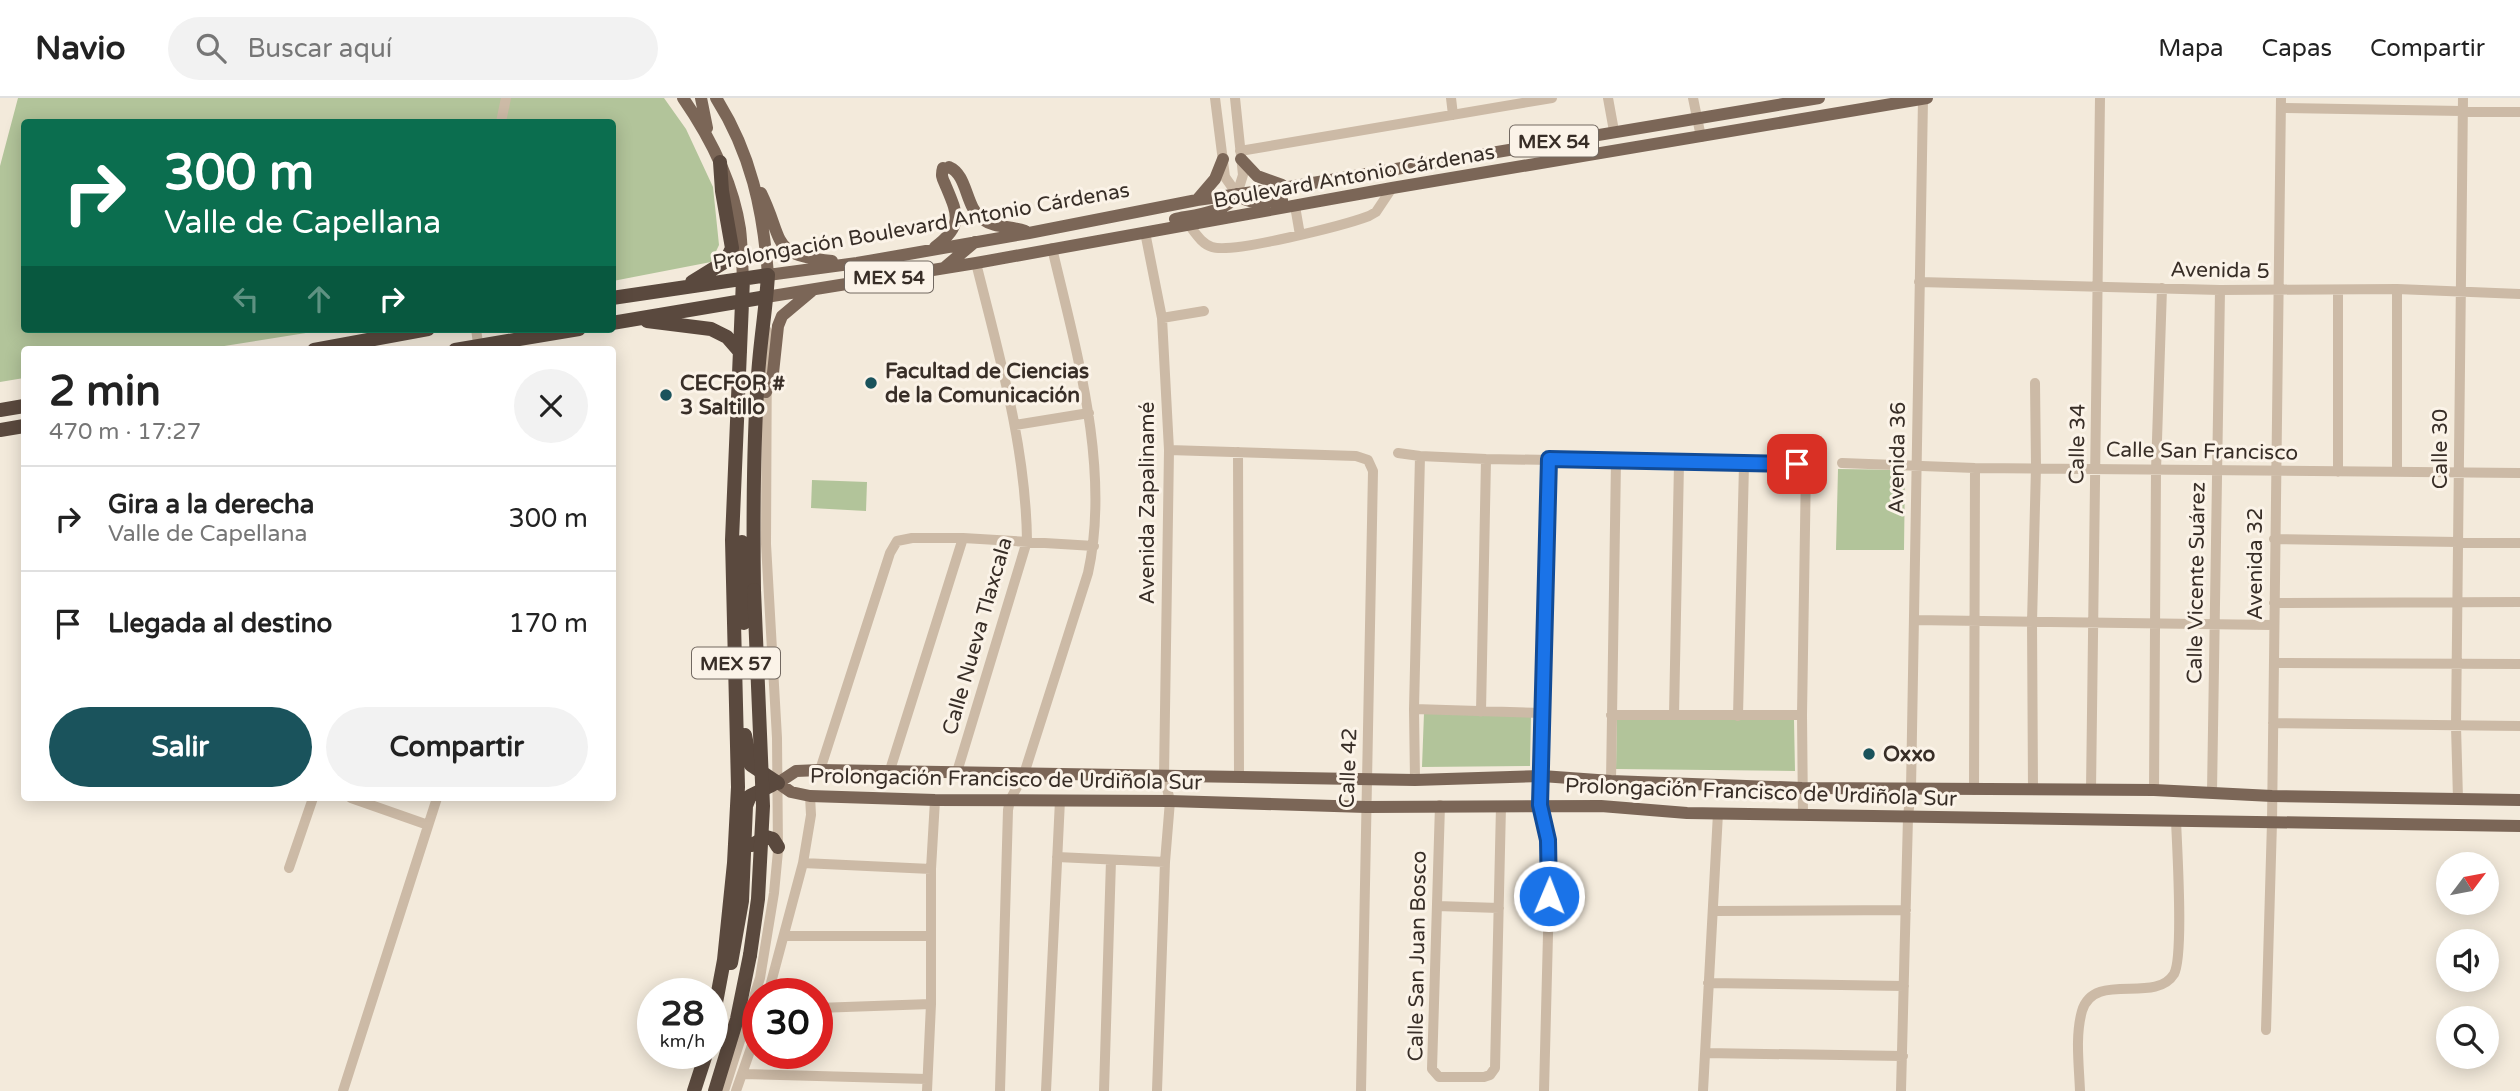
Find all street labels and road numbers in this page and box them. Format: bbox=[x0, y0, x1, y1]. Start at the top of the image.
road number: MEX 54 bbox=[1510, 126, 1598, 156]
street label: Boulevard Antonio Cárdenas bbox=[1211, 139, 1497, 214]
street label: Prolongación Boulevard Antonio Cárdenas bbox=[711, 177, 1131, 276]
street label: Avenida 5 bbox=[2170, 257, 2270, 284]
road number: MEX 54 bbox=[845, 262, 933, 293]
street label: Avenida 36 bbox=[1884, 401, 1911, 515]
street label: Avenida Zapalinamé bbox=[1135, 402, 1160, 604]
street label: Calle 34 bbox=[2064, 404, 2091, 485]
street label: Calle 30 bbox=[2428, 409, 2453, 489]
street label: Calle San Francisco bbox=[2106, 437, 2298, 466]
street label: Calle Vicente Suárez bbox=[2182, 482, 2211, 684]
street label: Avenida 32 bbox=[2243, 508, 2268, 620]
street label: Calle Nueva Tlaxcala bbox=[937, 534, 1018, 738]
road number: MEX 57 bbox=[692, 648, 780, 678]
street label: Calle 42 bbox=[1335, 727, 1362, 809]
street label: Prolongación Francisco de Urdiñola Sur bbox=[810, 764, 1202, 795]
street label: Prolongación Francisco de Urdiñola Sur bbox=[1564, 773, 1957, 812]
street label: Calle San Juan Bosco bbox=[1403, 850, 1432, 1062]

